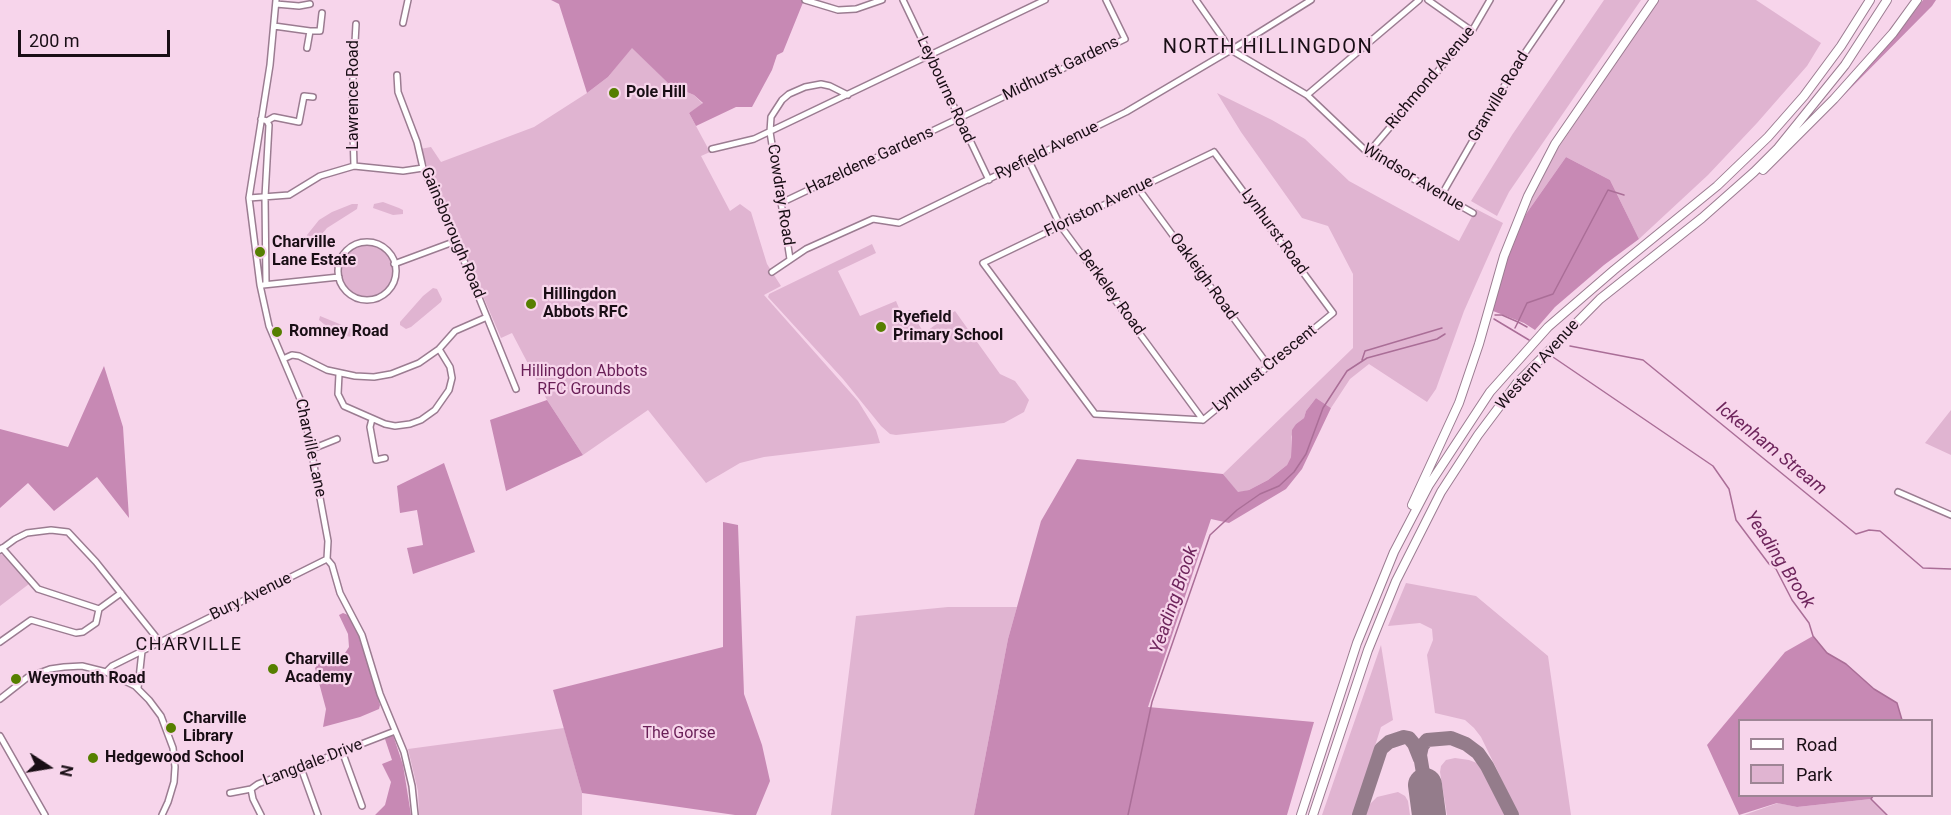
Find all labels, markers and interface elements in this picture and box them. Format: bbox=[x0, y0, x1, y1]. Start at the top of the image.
scale bar bbox=[21, 18, 172, 56]
street label: Richmond Avenue bbox=[1382, 23, 1480, 133]
text: 200 m bbox=[29, 30, 80, 51]
street label: Midhurst Gardens bbox=[1000, 33, 1122, 105]
street label: Leybourne Road bbox=[912, 34, 978, 146]
district label: NORTH HILLINGDON bbox=[1163, 36, 1373, 60]
street label: Lawrence Road bbox=[344, 40, 364, 150]
street label: Granville Road bbox=[1464, 48, 1534, 146]
place label: Pole Hill bbox=[626, 83, 686, 103]
marker: Pole Hill bbox=[607, 86, 621, 100]
street label: Ryefield Avenue bbox=[992, 118, 1102, 184]
street label: Hazeldene Gardens bbox=[803, 123, 937, 199]
street label: Windsor Avenue bbox=[1359, 140, 1467, 216]
street label: Cowdray Road bbox=[762, 143, 798, 247]
street label: Gainsborough Road bbox=[416, 165, 488, 301]
street label: Floriston Avenue bbox=[1041, 172, 1157, 242]
street label: Lynhurst Road bbox=[1236, 185, 1312, 279]
street label: Oakleigh Road bbox=[1165, 230, 1241, 324]
place label: Charville Lane Estate bbox=[272, 233, 356, 271]
marker: Charville Lane Estate bbox=[253, 245, 267, 259]
street label: Berkeley Road bbox=[1074, 247, 1148, 339]
place label: Hillingdon Abbots RFC bbox=[543, 285, 628, 323]
marker: Hillingdon Abbots RFC bbox=[524, 297, 538, 311]
place label: Ryefield Primary School bbox=[893, 308, 1003, 346]
street label: Western Avenue bbox=[1492, 316, 1584, 414]
marker: Ryefield Primary School bbox=[874, 320, 888, 334]
street label: Lynhurst Crescent bbox=[1209, 321, 1321, 417]
place label: Romney Road bbox=[289, 322, 389, 342]
marker: Romney Road bbox=[270, 325, 284, 339]
park label: Hillingdon Abbots RFC Grounds bbox=[521, 362, 647, 400]
street label: Charville Lane bbox=[290, 397, 330, 499]
water label: Ickenham Stream bbox=[1711, 398, 1831, 500]
water label: Yeading Brook bbox=[1739, 507, 1819, 613]
water label: Yeading Brook bbox=[1147, 544, 1203, 656]
street label: Bury Avenue bbox=[207, 569, 295, 625]
district label: CHARVILLE bbox=[136, 634, 242, 656]
place label: Charville Academy bbox=[285, 650, 352, 688]
marker: Charville Academy bbox=[266, 662, 280, 676]
place label: Weymouth Road bbox=[28, 669, 145, 689]
marker: Weymouth Road bbox=[9, 672, 23, 686]
place label: Charville Library bbox=[183, 709, 246, 747]
legend bbox=[1738, 719, 1933, 797]
marker: Charville Library bbox=[164, 721, 178, 735]
park label: The Gorse bbox=[642, 724, 716, 744]
text: Road bbox=[1796, 734, 1837, 755]
street label: Langdale Drive bbox=[260, 735, 366, 791]
north arrow bbox=[18, 737, 78, 797]
place label: Hedgewood School bbox=[105, 748, 244, 768]
marker: Hedgewood School bbox=[86, 751, 100, 765]
text: N bbox=[56, 763, 77, 778]
text: Park bbox=[1796, 764, 1832, 785]

